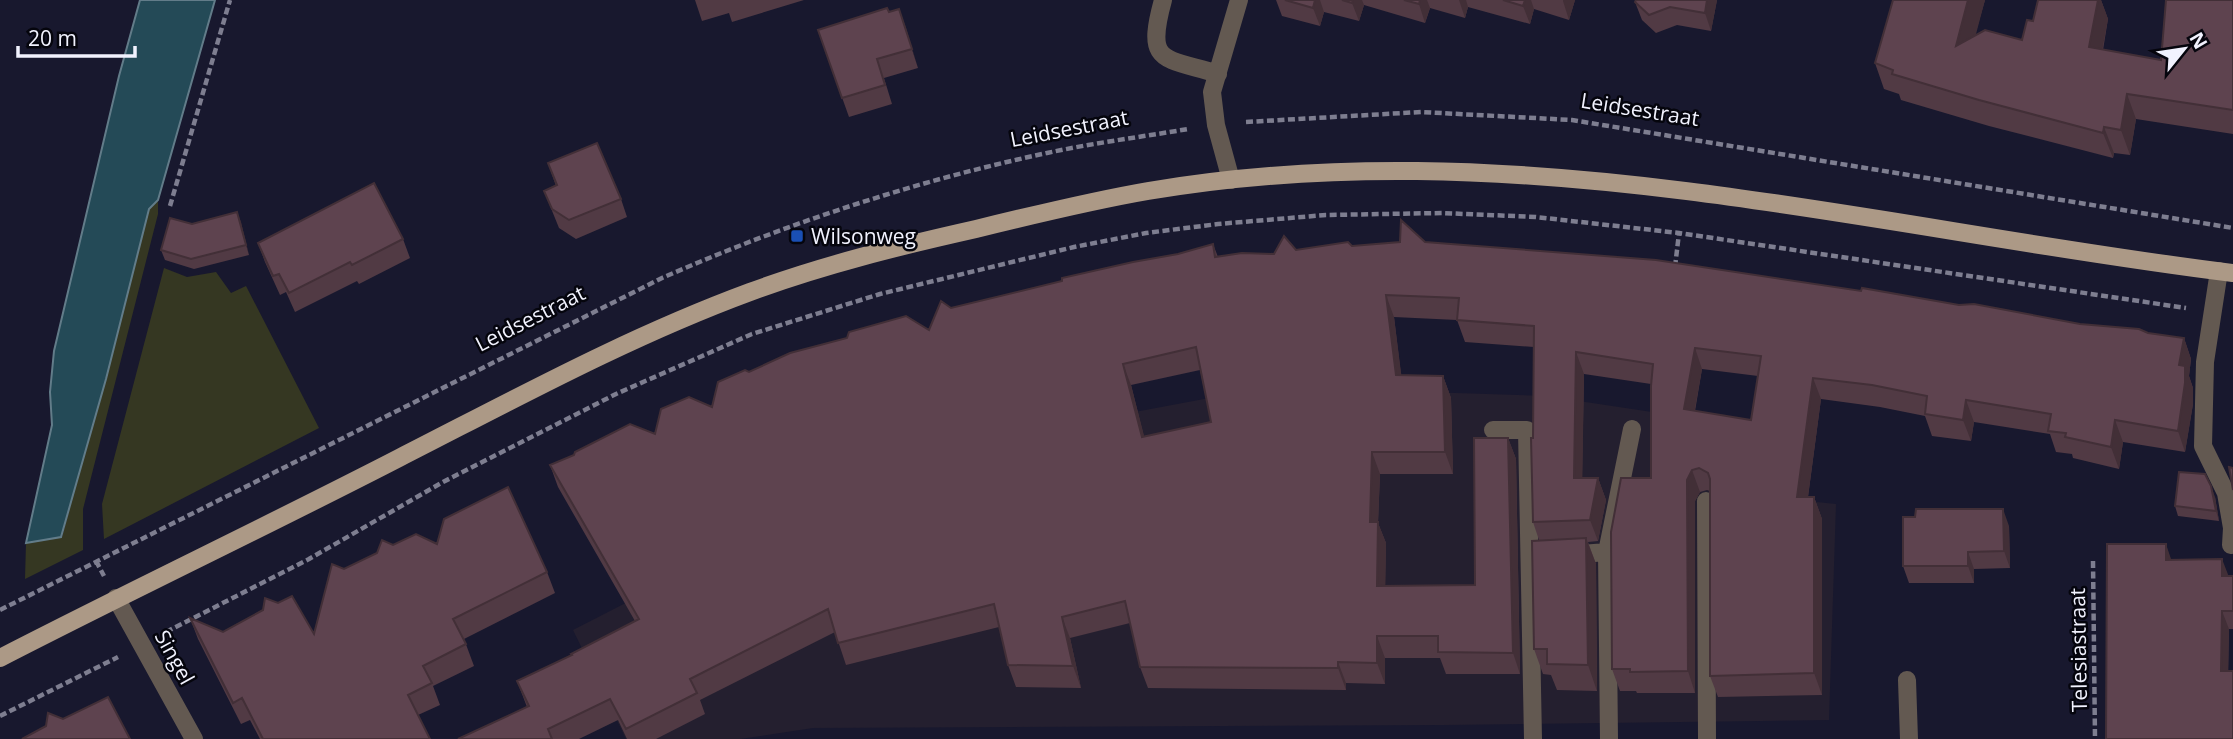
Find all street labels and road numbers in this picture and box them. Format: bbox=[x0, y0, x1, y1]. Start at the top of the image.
street label: Leidsestraat bbox=[1579, 86, 1701, 132]
street label: Leidsestraat bbox=[1008, 103, 1130, 153]
street label: Leidsestraat bbox=[470, 278, 590, 358]
street label: Telesiastraat bbox=[2063, 588, 2093, 712]
street label: Singel bbox=[149, 625, 201, 689]

